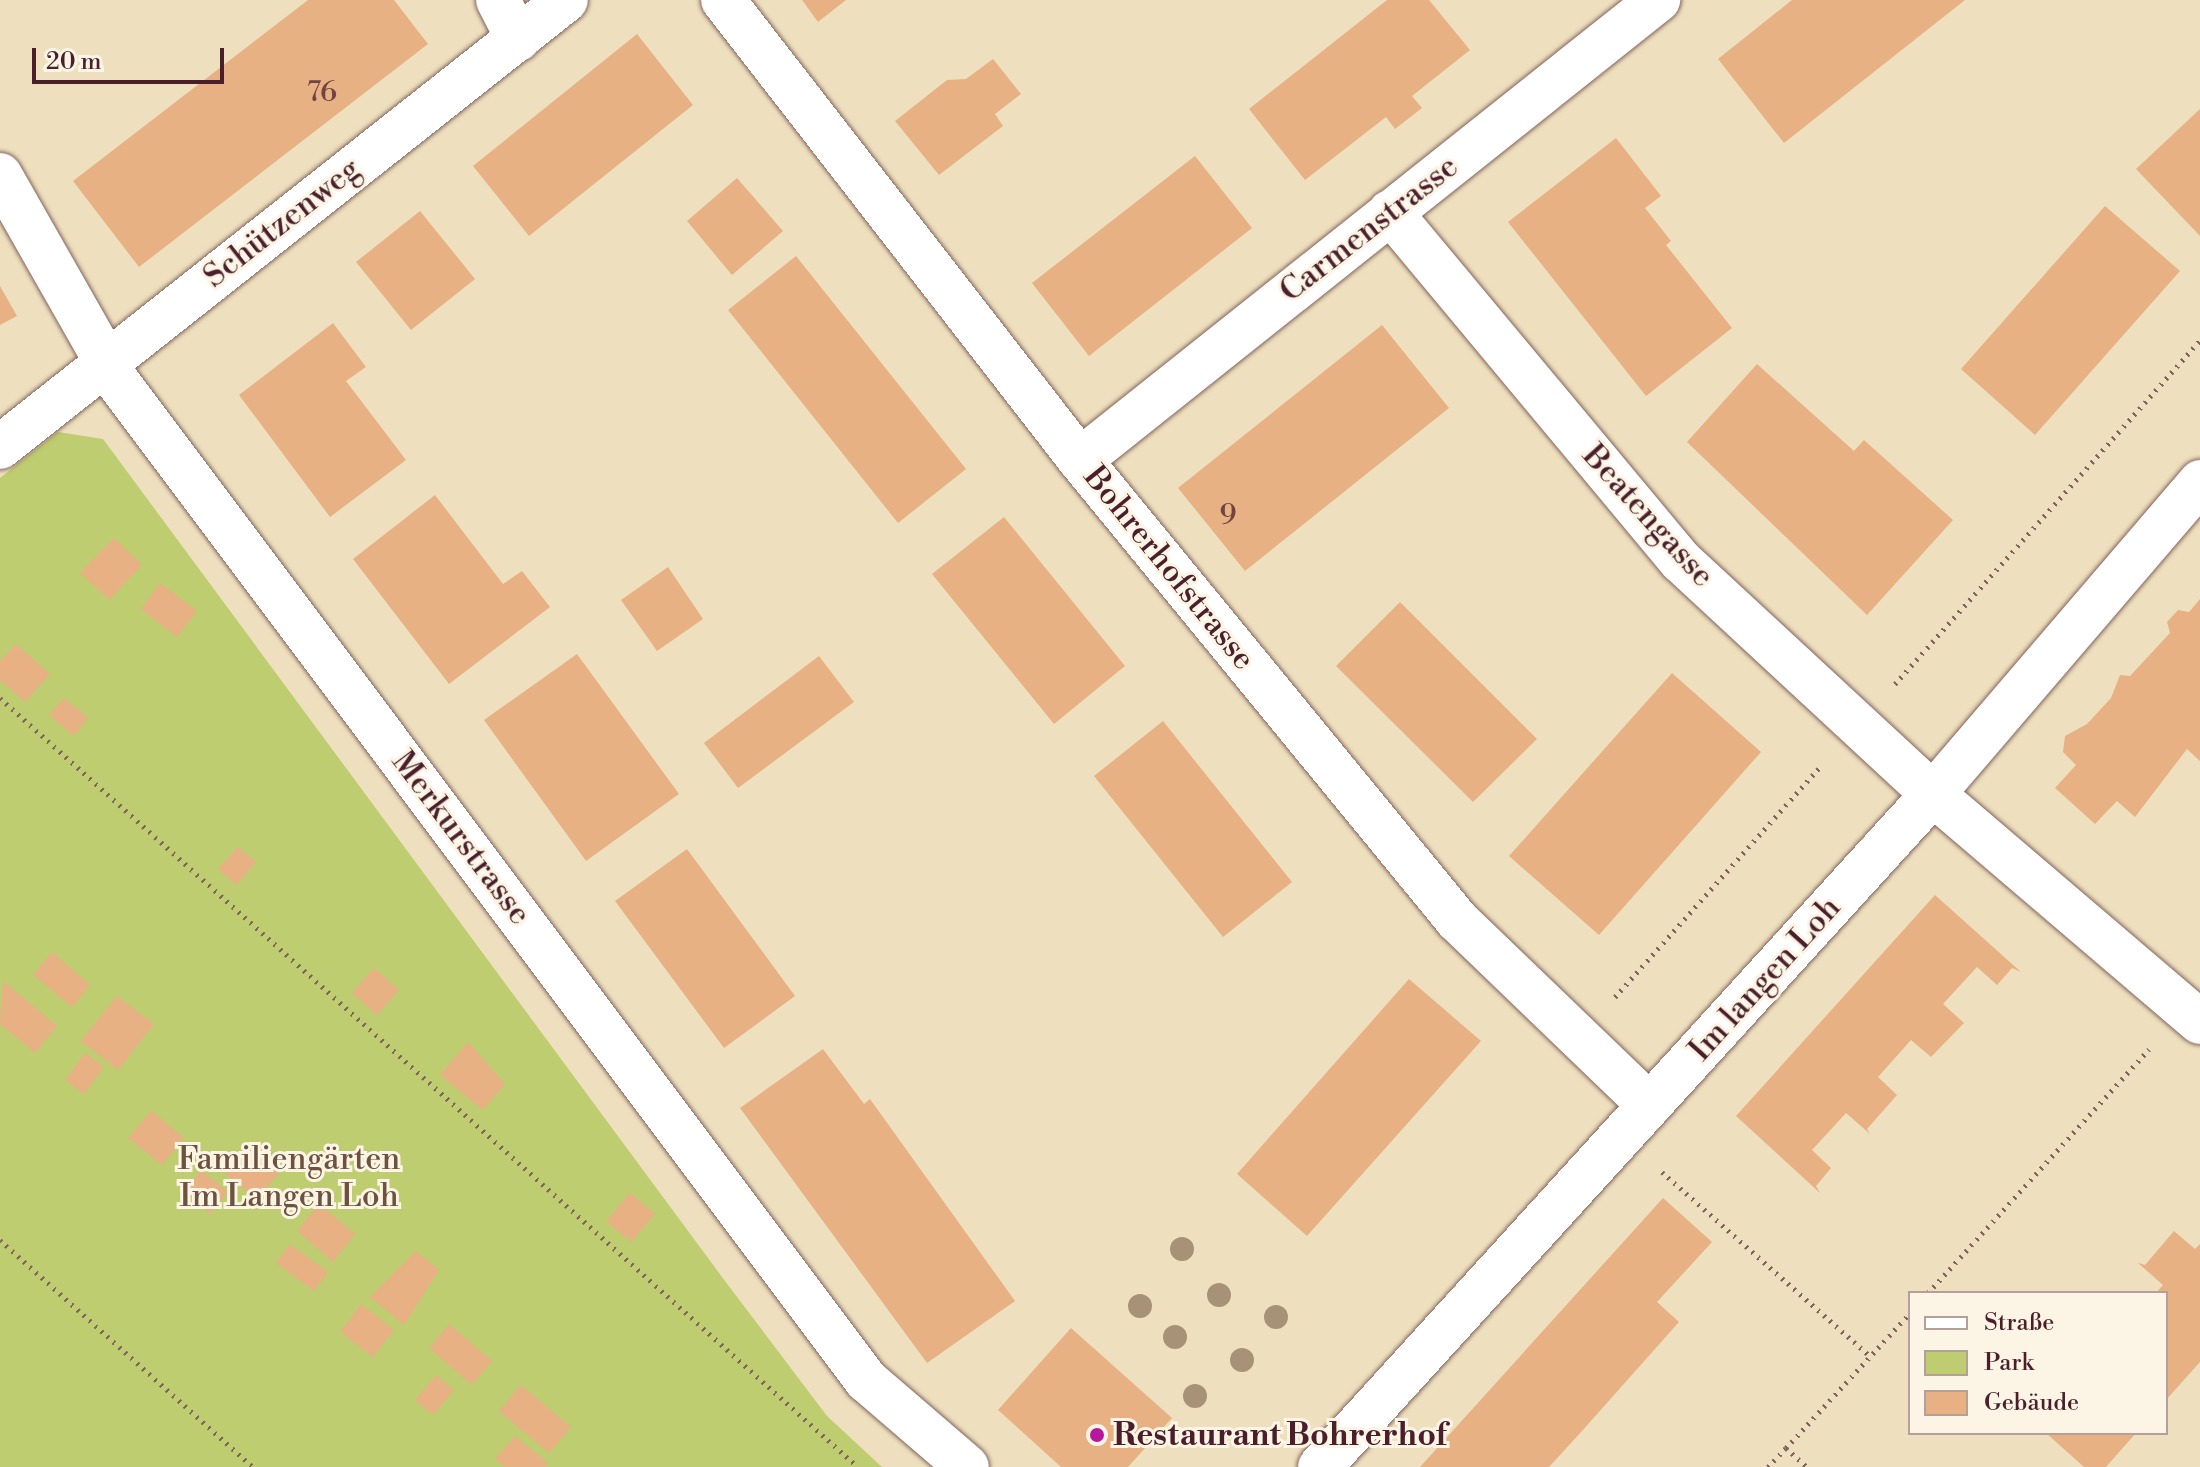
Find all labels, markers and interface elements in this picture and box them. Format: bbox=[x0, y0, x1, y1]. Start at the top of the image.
scale bar bbox=[36, 32, 228, 82]
text: 20 m bbox=[46, 47, 102, 77]
house number: 76 bbox=[307, 76, 337, 110]
street label: Carmenstrasse bbox=[1272, 148, 1466, 310]
street label: Schützenweg bbox=[196, 150, 368, 296]
street label: Beatengasse bbox=[1574, 437, 1722, 595]
street label: Bohrerhofstrasse bbox=[1075, 459, 1263, 677]
house number: 9 bbox=[1220, 499, 1236, 533]
street label: Merkurstrasse bbox=[383, 744, 539, 932]
street label: Im langen Loh bbox=[1681, 889, 1849, 1069]
park label: Familiengärten Im Langen Loh bbox=[178, 1141, 400, 1216]
legend bbox=[1908, 1291, 2168, 1435]
text: Straße bbox=[1984, 1308, 2054, 1338]
text: Park bbox=[1984, 1348, 2034, 1378]
text: Gebäude bbox=[1984, 1388, 2079, 1418]
place label: Restaurant Bohrerhof bbox=[1113, 1416, 1447, 1454]
marker: Restaurant Bohrerhof bbox=[1088, 1426, 1106, 1444]

